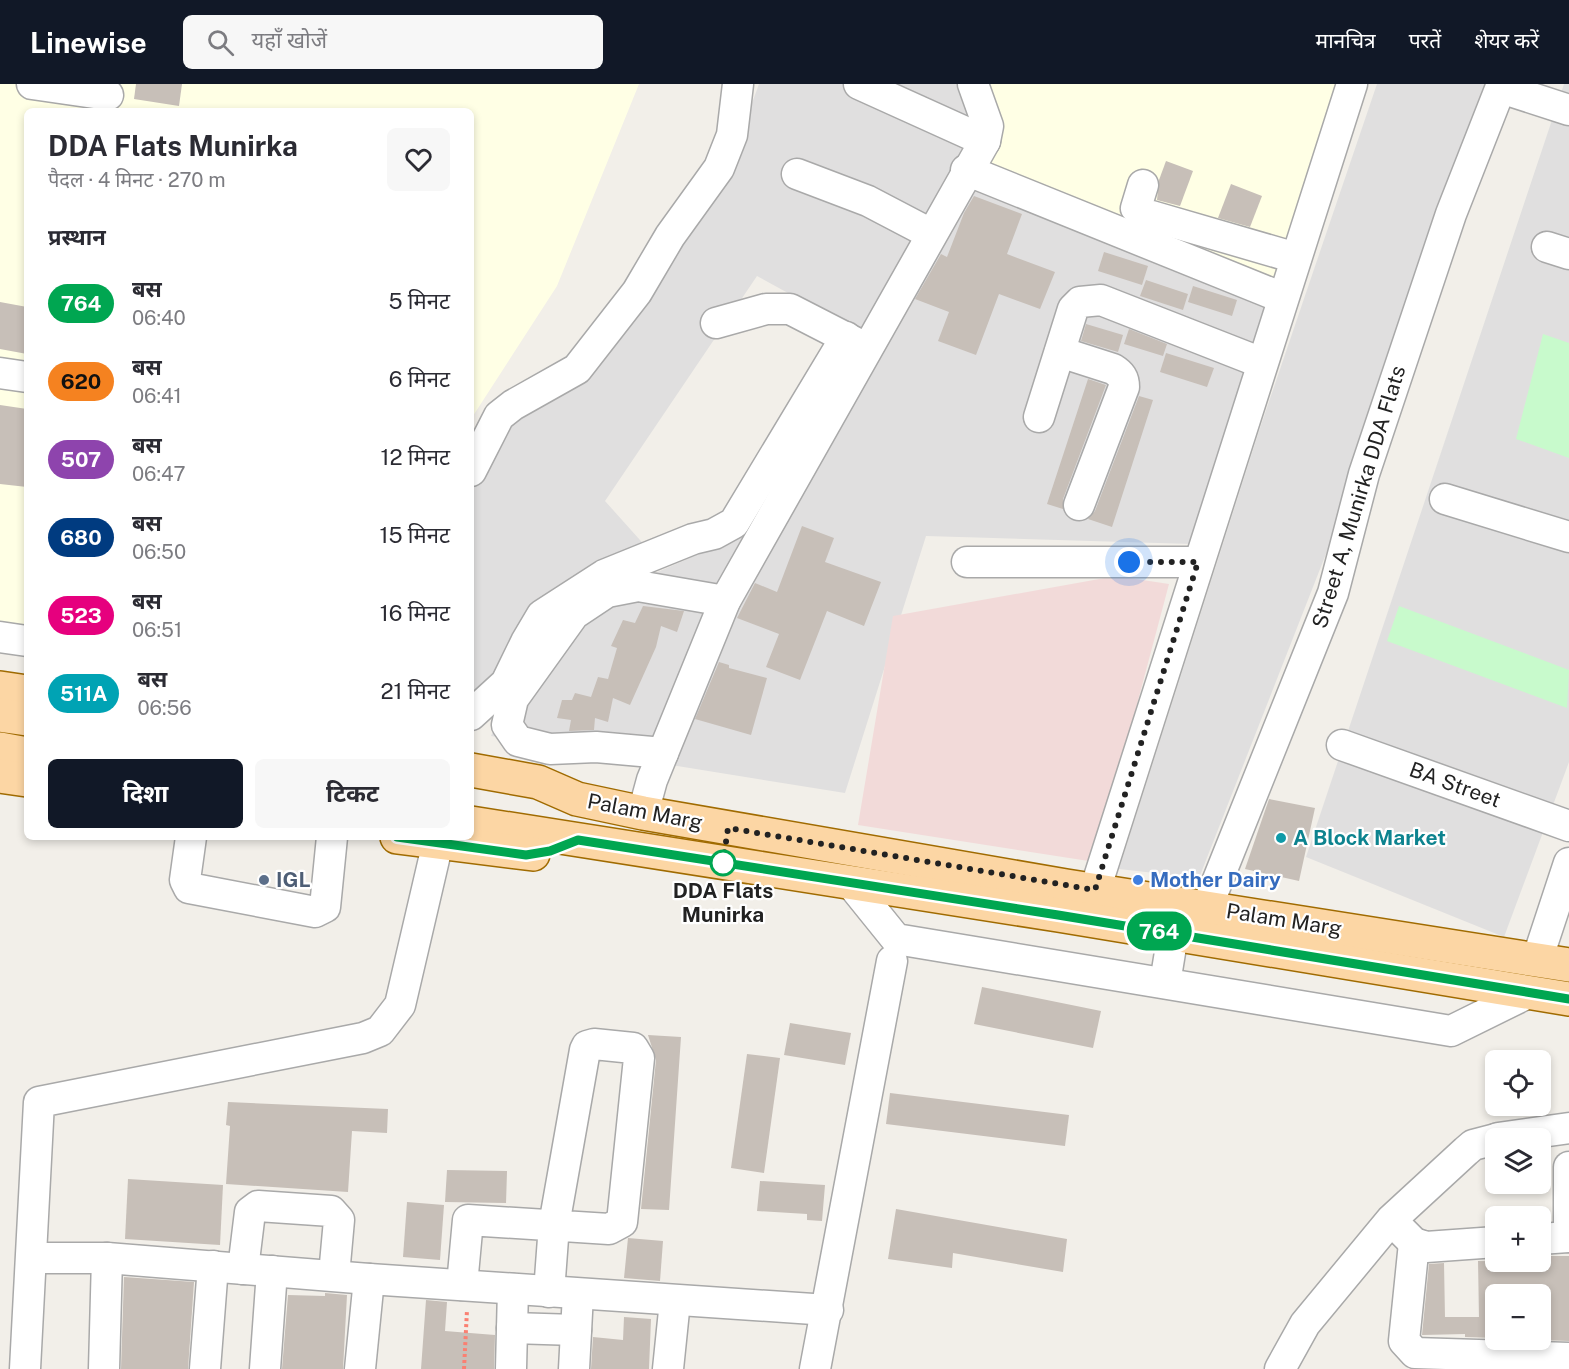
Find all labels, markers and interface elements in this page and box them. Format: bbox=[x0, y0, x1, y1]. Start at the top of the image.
search box bbox=[183, 15, 603, 69]
text: Linewise bbox=[30, 26, 147, 59]
icon: search bbox=[204, 26, 237, 59]
text: यहाँ खोजें bbox=[252, 27, 327, 53]
text: मानचित्र bbox=[1316, 28, 1376, 53]
text: परतें bbox=[1409, 28, 1441, 53]
text: शेयर करें bbox=[1474, 28, 1539, 53]
button: heart bbox=[387, 128, 450, 191]
text: DDA Flats Munirka bbox=[48, 129, 298, 162]
text: पैदल · 4 मिनट · 270 m bbox=[48, 168, 226, 192]
text: प्रस्थान bbox=[48, 224, 106, 250]
text: बस bbox=[132, 276, 162, 302]
text: 5 मिनट bbox=[388, 288, 450, 314]
text: 764 bbox=[61, 291, 101, 316]
text: 06:40 bbox=[132, 306, 186, 330]
text: बस bbox=[132, 354, 162, 380]
street label: Street A, Munirka DDA Flats bbox=[1307, 362, 1410, 631]
text: 6 मिनट bbox=[389, 366, 450, 392]
text: 620 bbox=[61, 369, 101, 394]
text: 06:41 bbox=[132, 384, 182, 408]
text: बस bbox=[132, 432, 162, 458]
text: 12 मिनट bbox=[380, 444, 450, 470]
text: 507 bbox=[61, 447, 101, 472]
text: 06:47 bbox=[132, 462, 186, 486]
text: बस bbox=[132, 510, 162, 536]
text: 15 मिनट bbox=[379, 522, 450, 548]
text: 680 bbox=[60, 525, 102, 550]
text: 06:50 bbox=[132, 540, 186, 564]
your location bbox=[1114, 547, 1144, 577]
text: बस bbox=[132, 588, 162, 614]
text: 16 मिनट bbox=[380, 600, 450, 626]
text: 523 bbox=[60, 603, 102, 628]
text: 06:51 bbox=[132, 618, 182, 642]
text: बस bbox=[137, 666, 167, 692]
text: 21 मिनट bbox=[380, 678, 450, 704]
text: 511A bbox=[60, 681, 107, 706]
text: 06:56 bbox=[137, 696, 192, 720]
street label: BA Street bbox=[1406, 756, 1504, 813]
button: दिशा bbox=[48, 759, 243, 828]
button: टिकट bbox=[255, 759, 450, 828]
street label: Palam Marg bbox=[585, 788, 705, 835]
place label: A Block Market bbox=[1293, 825, 1446, 850]
marker: A Block Market bbox=[1274, 831, 1288, 845]
marker: DDA Flats Munirka bbox=[710, 850, 736, 876]
place label: IGL bbox=[276, 867, 311, 892]
place label: Mother Dairy bbox=[1150, 867, 1281, 892]
marker: IGL bbox=[257, 873, 271, 887]
marker: Mother Dairy bbox=[1131, 873, 1145, 887]
place label: DDA Flats Munirka bbox=[673, 878, 773, 927]
street label: Palam Marg bbox=[1224, 898, 1344, 941]
line badge: 764 bbox=[1124, 912, 1194, 950]
text: 764 bbox=[1139, 919, 1179, 944]
map controls bbox=[1485, 1050, 1551, 1350]
button: locate bbox=[1485, 1050, 1551, 1116]
button: layers bbox=[1485, 1128, 1551, 1194]
button: + bbox=[1485, 1206, 1551, 1272]
button: − bbox=[1485, 1284, 1551, 1350]

